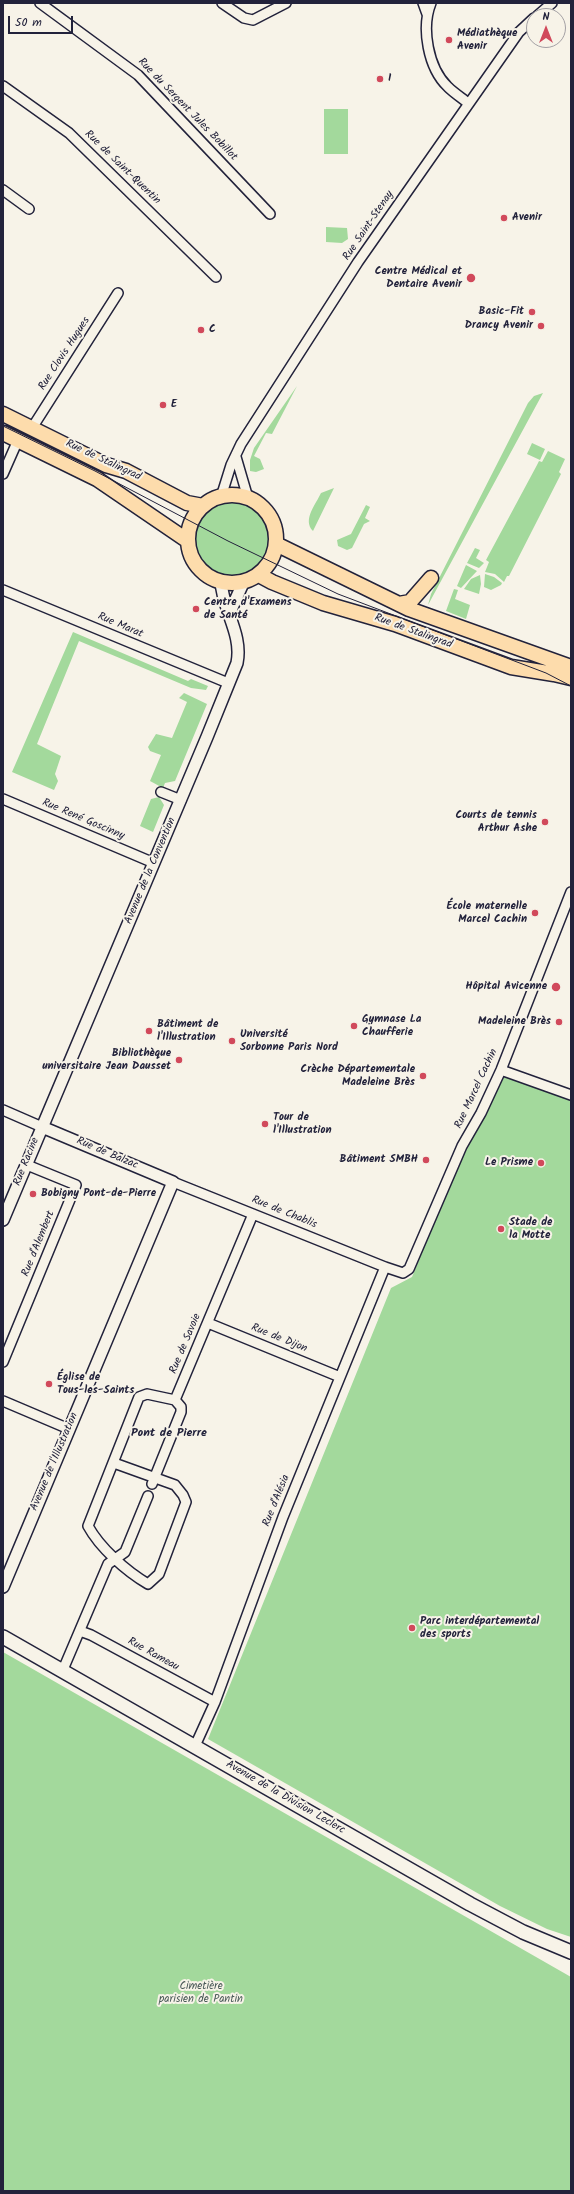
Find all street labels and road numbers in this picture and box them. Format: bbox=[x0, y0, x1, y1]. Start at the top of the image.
street label: Rue du Sergent Jules Bobillot bbox=[134, 56, 240, 164]
street label: Rue de Saint-Quentin bbox=[81, 128, 163, 208]
street label: Rue Saint-Stenay bbox=[341, 189, 397, 263]
street label: Rue Clovis Hugues bbox=[36, 315, 94, 393]
street label: Rue de Stalingrad bbox=[63, 438, 143, 484]
street label: Rue Marat bbox=[95, 611, 145, 641]
street label: Rue de Stalingrad bbox=[372, 612, 454, 652]
street label: Rue René Goscinny bbox=[40, 797, 126, 843]
street label: Avenue de la Convention bbox=[123, 816, 179, 926]
street label: Rue Marcel Cachin bbox=[453, 1047, 501, 1131]
street label: Rue de Balzac bbox=[74, 1135, 140, 1173]
street label: Rue Racine bbox=[11, 1136, 43, 1188]
street label: Rue de Chablis bbox=[249, 1194, 319, 1232]
street label: Rue d'Alembert bbox=[20, 1209, 58, 1279]
street label: Rue de Savoie bbox=[167, 1312, 205, 1376]
street label: Rue de Dijon bbox=[249, 1322, 309, 1356]
street label: Avenue de l'Illustration bbox=[28, 1411, 82, 1513]
street label: Rue d'Alésia bbox=[261, 1473, 293, 1529]
street label: Rue Rameau bbox=[125, 1635, 181, 1675]
street label: Avenue de la Division Leclerc bbox=[223, 1758, 347, 1838]

